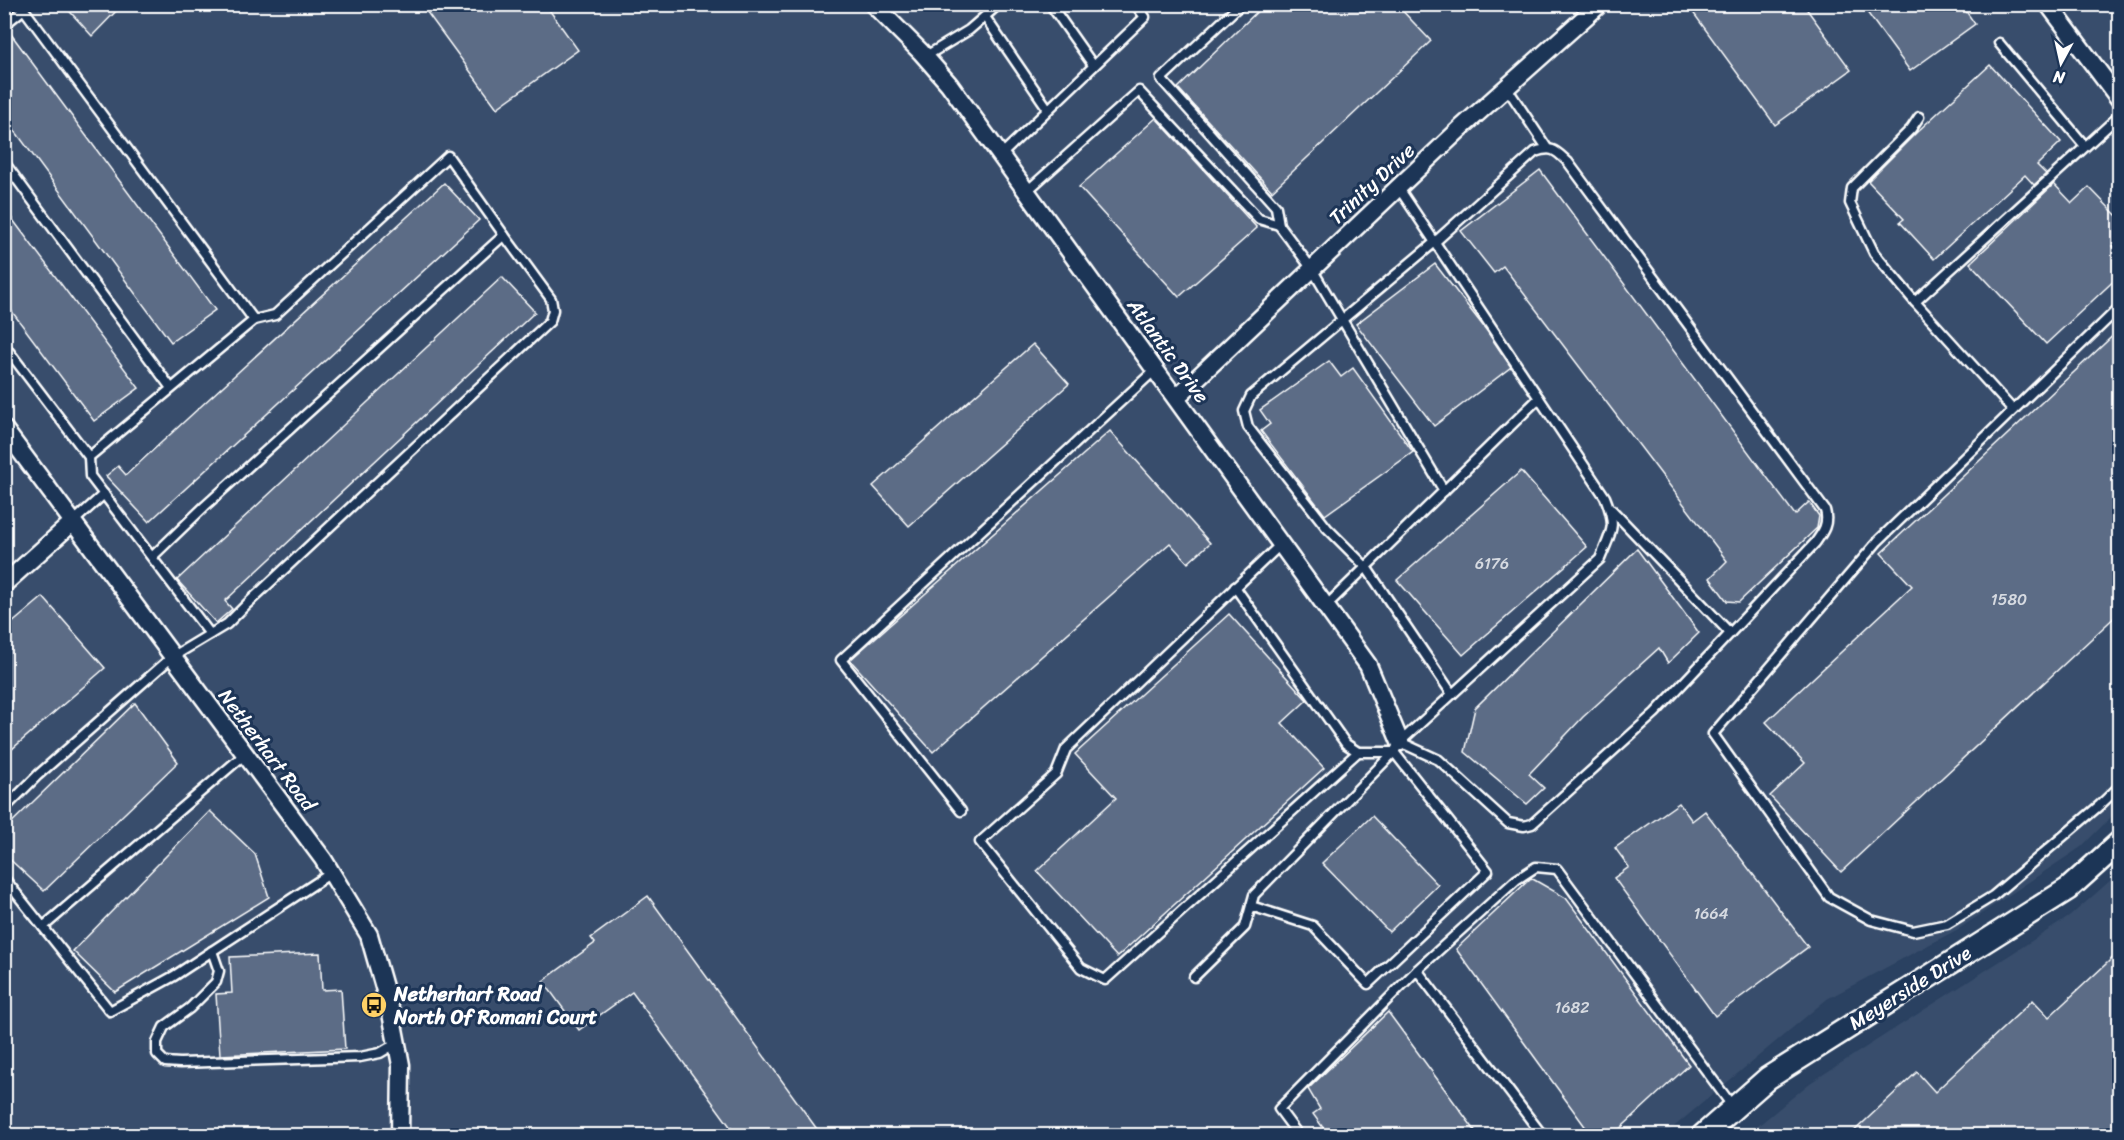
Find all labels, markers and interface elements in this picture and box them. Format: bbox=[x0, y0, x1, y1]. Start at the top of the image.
north arrow bbox=[2031, 33, 2091, 93]
text: N bbox=[2051, 62, 2067, 93]
street label: Trinity Drive bbox=[1320, 134, 1424, 234]
street label: Atlantic Drive bbox=[1117, 290, 1218, 411]
house number: 6176 bbox=[1475, 549, 1509, 578]
house number: 1580 bbox=[1991, 585, 2027, 614]
street label: Netherhart Road bbox=[209, 681, 326, 820]
house number: 1664 bbox=[1693, 899, 1729, 928]
street label: Meyerside Drive bbox=[1841, 936, 1979, 1040]
place label: Netherhart Road North Of Romani Court bbox=[393, 977, 597, 1035]
bus stop icon: Netherhart Road North Of Romani Court bbox=[359, 990, 389, 1020]
house number: 1682 bbox=[1555, 993, 1589, 1022]

